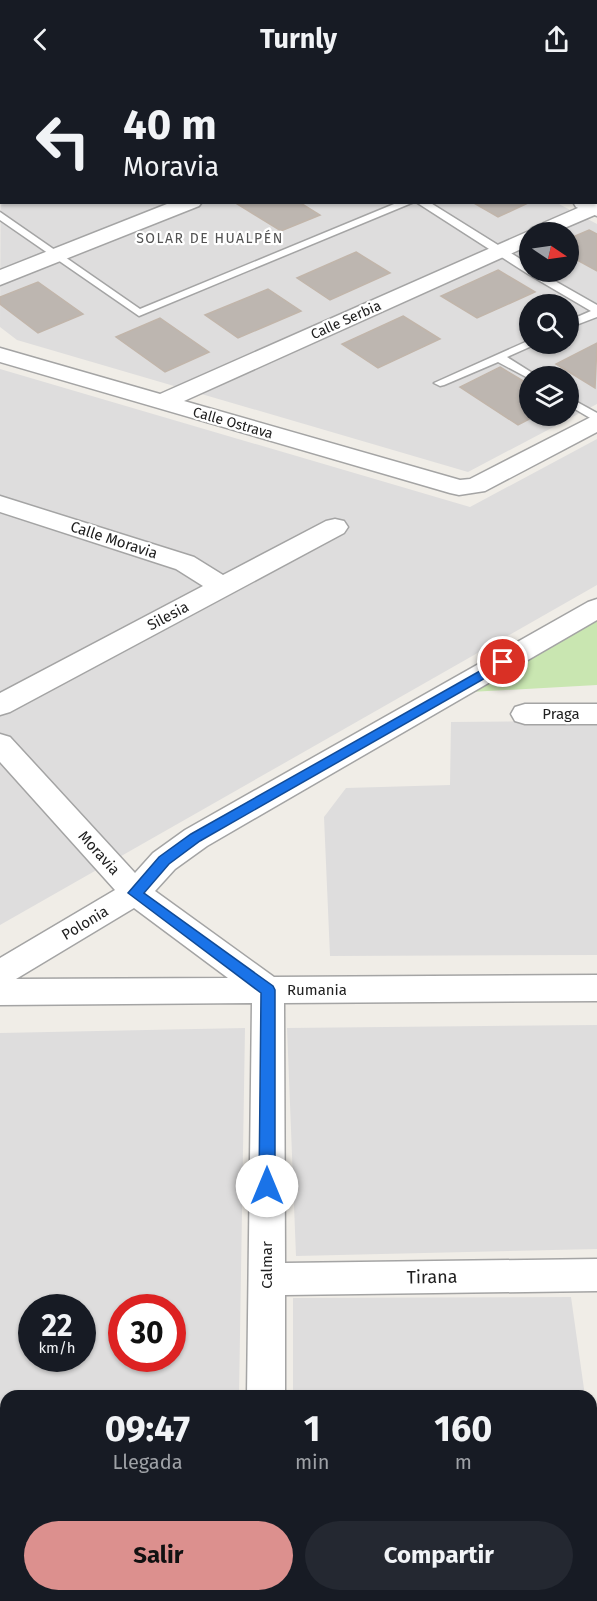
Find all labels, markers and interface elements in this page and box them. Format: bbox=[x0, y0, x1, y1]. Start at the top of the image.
icon: back bbox=[24, 23, 57, 56]
text: Turnly bbox=[260, 23, 337, 55]
icon: share bbox=[540, 23, 573, 56]
text: 40 m bbox=[123, 100, 217, 150]
icon: left bbox=[24, 102, 102, 180]
text: Moravia bbox=[123, 151, 219, 183]
north arrow bbox=[519, 222, 579, 282]
map controls bbox=[519, 222, 579, 426]
district label: SOLAR DE HUALPÉN bbox=[136, 229, 284, 247]
button: search bbox=[519, 294, 579, 354]
street label: Calle Serbia bbox=[308, 297, 384, 343]
button: layers bbox=[519, 366, 579, 426]
street label: Calle Ostrava bbox=[191, 403, 275, 443]
street label: Calle Moravia bbox=[68, 517, 160, 563]
street label: Silesia bbox=[144, 598, 192, 634]
pin bbox=[477, 636, 528, 687]
icon: arrive bbox=[486, 645, 519, 678]
street label: Praga bbox=[542, 705, 580, 723]
street label: Moravia bbox=[74, 827, 124, 879]
street label: Polonia bbox=[58, 902, 112, 944]
street label: Rumania bbox=[287, 981, 347, 999]
position arrow bbox=[235, 1154, 299, 1218]
street label: Calmar bbox=[258, 1241, 276, 1289]
street label: Tirana bbox=[406, 1266, 458, 1288]
speed limit sign: 30 bbox=[108, 1294, 186, 1372]
text: 22 bbox=[41, 1308, 73, 1344]
text: km/h bbox=[38, 1339, 76, 1357]
text: 09:47 bbox=[105, 1407, 190, 1451]
text: 1 bbox=[304, 1407, 321, 1451]
text: 160 bbox=[434, 1407, 492, 1451]
text: Llegada bbox=[112, 1450, 183, 1474]
text: min bbox=[295, 1450, 329, 1474]
text: m bbox=[455, 1450, 472, 1474]
button: Salir bbox=[24, 1521, 293, 1590]
button: Compartir bbox=[305, 1521, 573, 1590]

